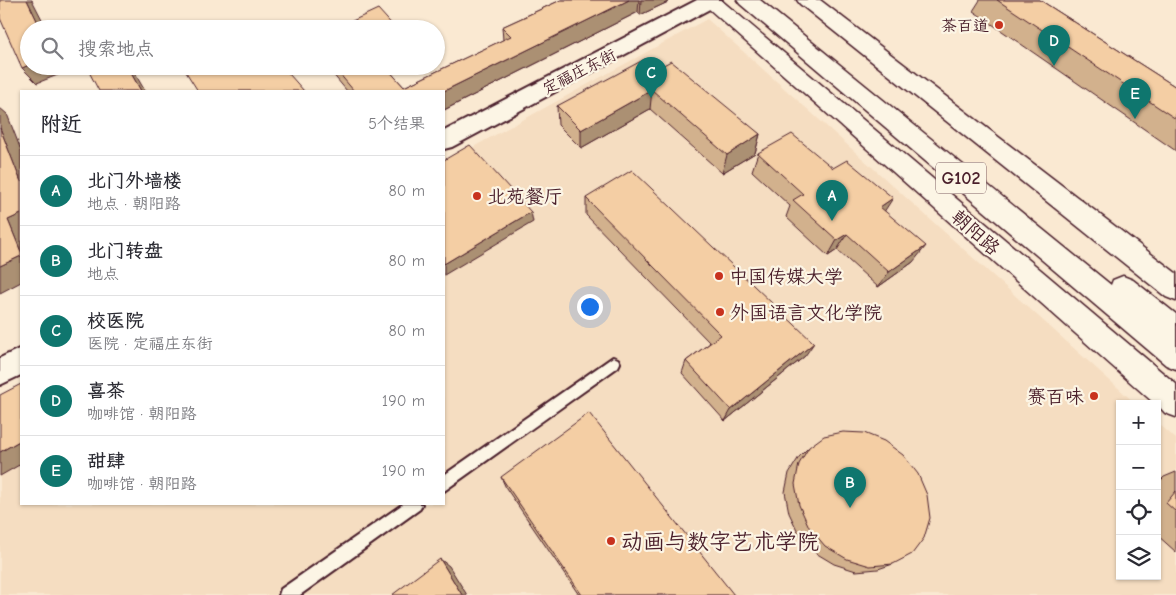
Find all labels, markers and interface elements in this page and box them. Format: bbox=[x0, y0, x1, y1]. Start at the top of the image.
place label: 茶百道 bbox=[941, 17, 989, 35]
marker: 茶百道 bbox=[993, 19, 1005, 31]
search box bbox=[20, 20, 445, 75]
pin: D bbox=[1038, 25, 1070, 66]
icon: search bbox=[38, 34, 66, 62]
text: 搜索地点 bbox=[78, 38, 154, 60]
street label: 定福庄东街 bbox=[540, 46, 619, 98]
pin: C bbox=[635, 57, 667, 98]
pin: E bbox=[1119, 78, 1151, 119]
text: 附近 bbox=[40, 112, 82, 136]
text: 5个结果 bbox=[368, 115, 425, 133]
road number: G102 bbox=[936, 162, 986, 194]
text: 北门外墙楼 bbox=[87, 170, 182, 192]
pin: A bbox=[816, 180, 848, 221]
text: A bbox=[52, 182, 60, 200]
text: 80 m bbox=[388, 182, 425, 200]
place label: 北苑餐厅 bbox=[487, 186, 563, 208]
marker: 北苑餐厅 bbox=[471, 190, 483, 202]
text: 地点 · 朝阳路 bbox=[87, 195, 181, 213]
street label: 朝阳路 bbox=[947, 206, 1004, 260]
text: 北门转盘 bbox=[87, 240, 163, 262]
text: B bbox=[51, 252, 61, 270]
text: 80 m bbox=[388, 252, 425, 270]
text: 地点 bbox=[87, 265, 119, 283]
place label: 中国传媒大学 bbox=[729, 266, 843, 288]
marker: 中国传媒大学 bbox=[713, 270, 725, 282]
your location bbox=[577, 294, 603, 320]
place label: 外国语言文化学院 bbox=[730, 302, 882, 324]
marker: 外国语言文化学院 bbox=[714, 306, 726, 318]
text: 校医院 bbox=[87, 310, 144, 332]
text: C bbox=[51, 322, 61, 340]
text: 80 m bbox=[388, 322, 425, 340]
text: 医院 · 定福庄东街 bbox=[87, 335, 213, 353]
text: 喜茶 bbox=[87, 380, 125, 402]
place label: 赛百味 bbox=[1027, 386, 1084, 408]
marker: 赛百味 bbox=[1088, 390, 1100, 402]
text: D bbox=[51, 392, 61, 410]
text: 190 m bbox=[382, 392, 425, 410]
map controls bbox=[1116, 400, 1161, 580]
button: + bbox=[1116, 400, 1161, 445]
text: 咖啡馆 · 朝阳路 bbox=[87, 405, 197, 423]
button: − bbox=[1116, 445, 1161, 490]
text: 甜肆 bbox=[87, 450, 125, 472]
text: E bbox=[51, 462, 61, 480]
text: 190 m bbox=[382, 462, 425, 480]
pin: B bbox=[834, 467, 866, 508]
text: 咖啡馆 · 朝阳路 bbox=[87, 475, 197, 493]
button: locate bbox=[1116, 490, 1161, 535]
place label: 动画与数字艺术学院 bbox=[621, 529, 819, 555]
marker: 动画与数字艺术学院 bbox=[605, 535, 617, 547]
button: layers bbox=[1116, 535, 1161, 580]

